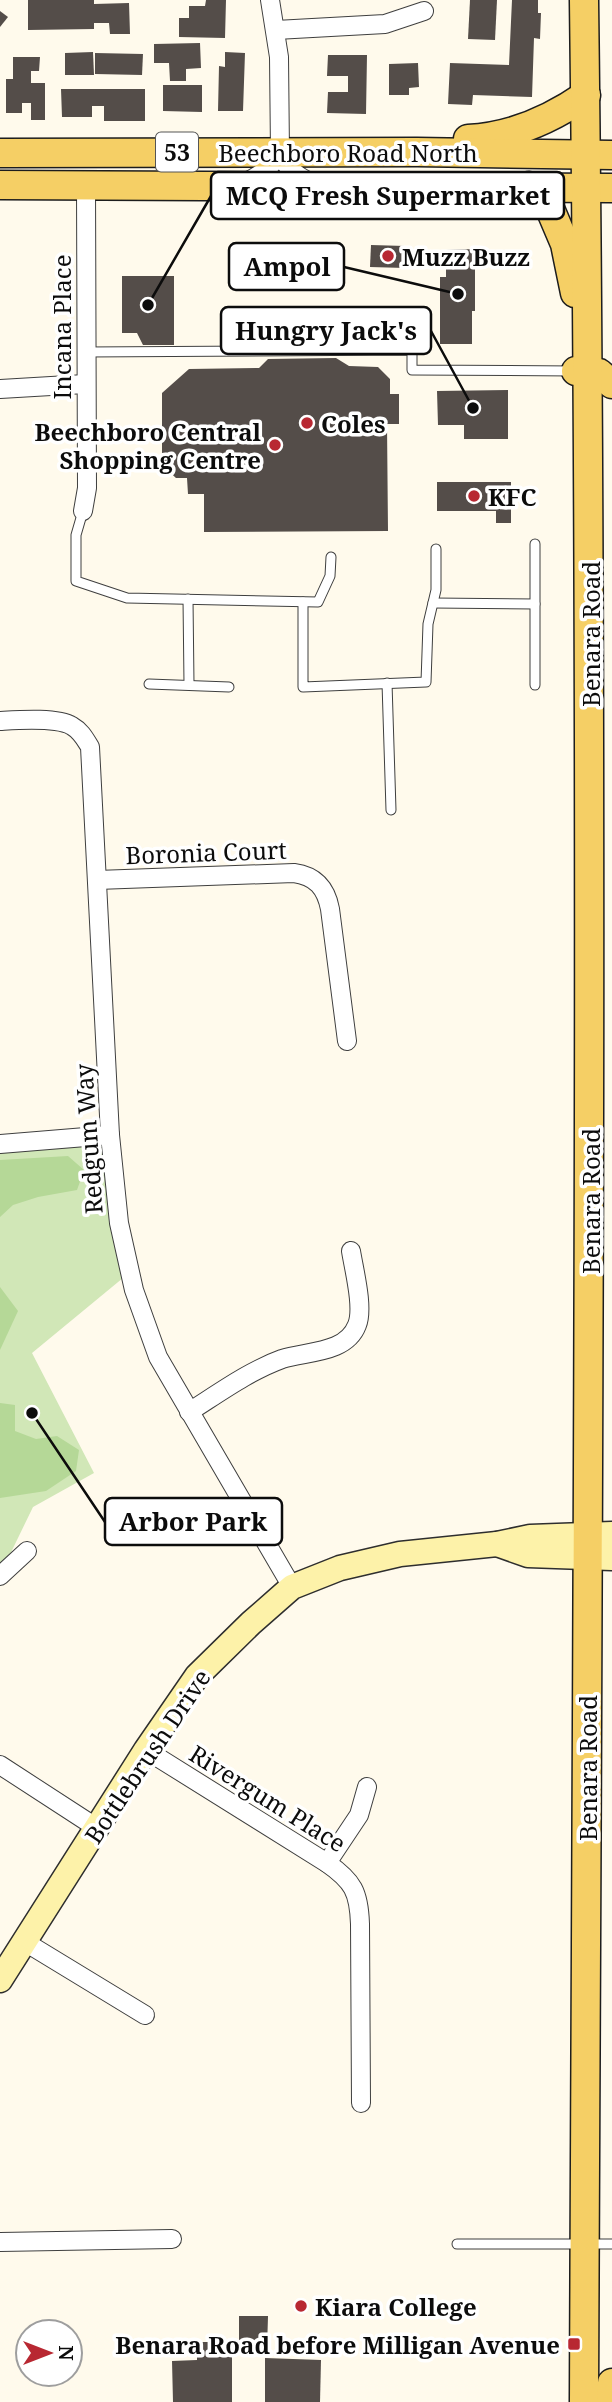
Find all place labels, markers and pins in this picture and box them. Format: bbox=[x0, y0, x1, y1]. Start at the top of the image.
callout: MCQ Fresh Supermarket bbox=[211, 172, 564, 219]
place label: Muzz Buzz bbox=[402, 240, 530, 273]
callout: Ampol bbox=[229, 243, 344, 290]
marker: Muzz Buzz bbox=[380, 248, 396, 264]
callout: Hungry Jack's bbox=[221, 307, 431, 354]
place label: Coles bbox=[321, 407, 386, 440]
place label: Beechboro Central Shopping Centre bbox=[34, 415, 262, 476]
marker: Coles bbox=[299, 415, 315, 431]
marker: Beechboro Central Shopping Centre bbox=[267, 437, 283, 453]
place label: KFC bbox=[488, 480, 537, 513]
marker: KFC bbox=[466, 488, 482, 504]
callout: Arbor Park bbox=[105, 1498, 282, 1545]
place label: Kiara College bbox=[315, 2290, 477, 2323]
marker: Kiara College bbox=[293, 2298, 309, 2314]
place label: Benara Road before Milligan Avenue bbox=[115, 2328, 560, 2361]
marker: Benara Road before Milligan Avenue bbox=[566, 2336, 582, 2352]

